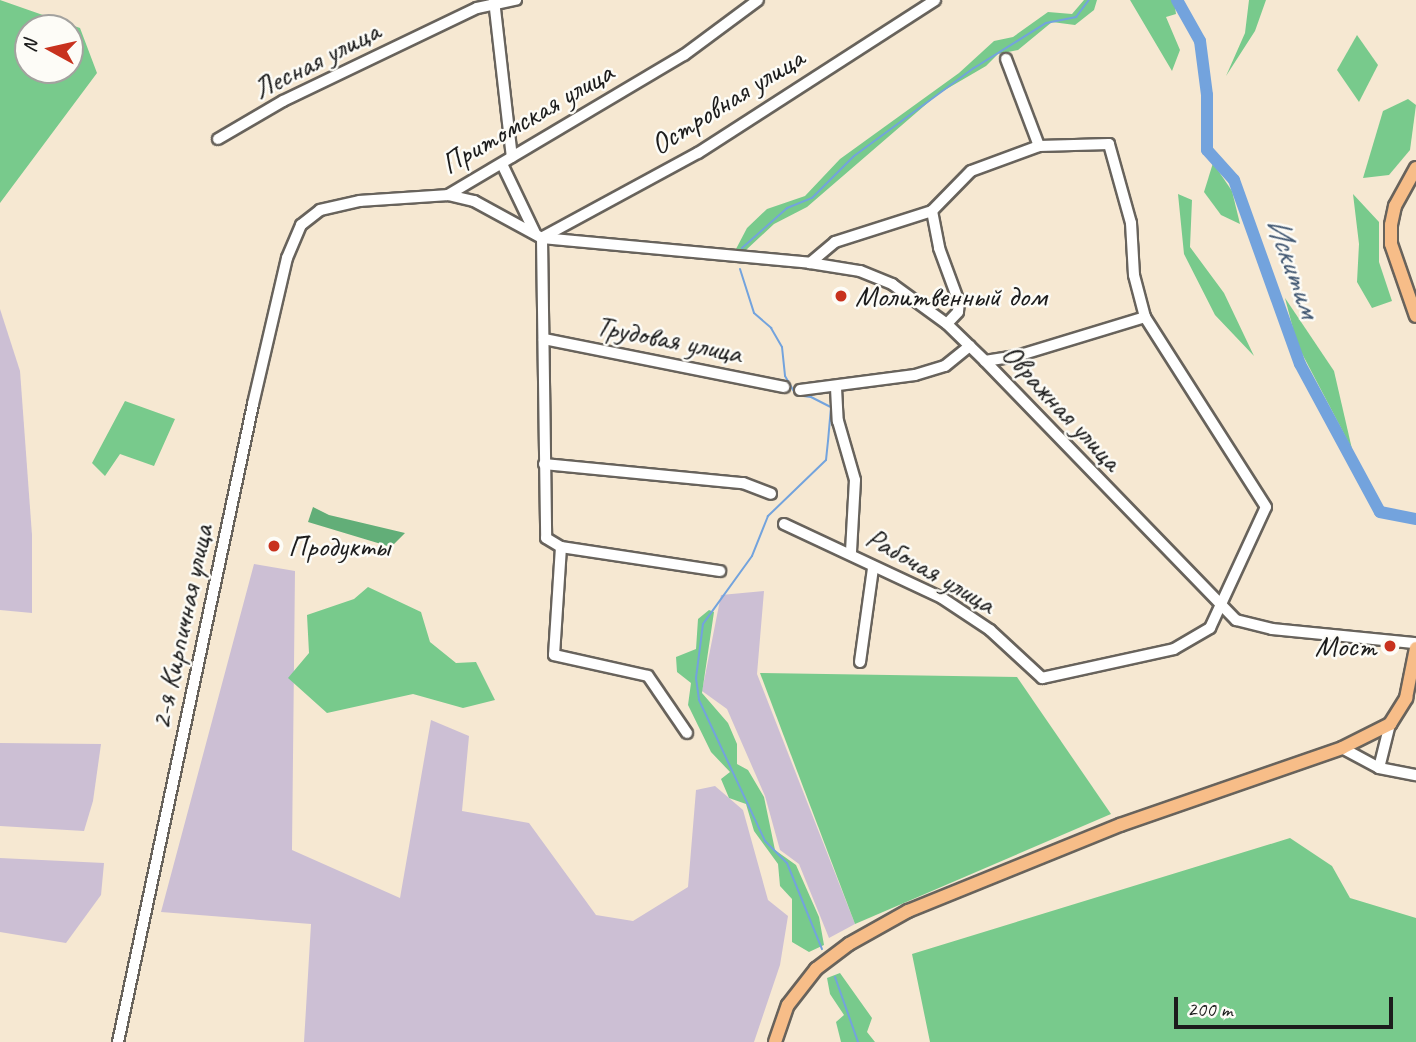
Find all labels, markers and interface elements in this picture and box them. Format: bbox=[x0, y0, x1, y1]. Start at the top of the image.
street label: Лесная улица bbox=[247, 13, 385, 107]
north arrow bbox=[14, 14, 84, 84]
text: N bbox=[17, 39, 43, 54]
street label: Островная улица bbox=[644, 40, 810, 162]
street label: Притомская улица bbox=[434, 54, 620, 182]
water label: Искитим bbox=[1257, 212, 1329, 322]
place label: Молитвенный дом bbox=[855, 278, 1046, 314]
marker: Молитвенный дом bbox=[833, 288, 849, 304]
street label: Трудовая улица bbox=[592, 307, 746, 371]
street label: Овражная улица bbox=[994, 336, 1130, 478]
street label: Рабочая улица bbox=[859, 518, 1003, 622]
street label: 2-я Кирпичная улица bbox=[141, 519, 221, 735]
place label: Продукты bbox=[288, 528, 390, 564]
marker: Продукты bbox=[266, 538, 282, 554]
place label: Мост bbox=[1315, 628, 1376, 664]
marker: Мост bbox=[1382, 638, 1398, 654]
scale bar bbox=[1178, 982, 1397, 1026]
text: 200 m bbox=[1187, 996, 1232, 1022]

